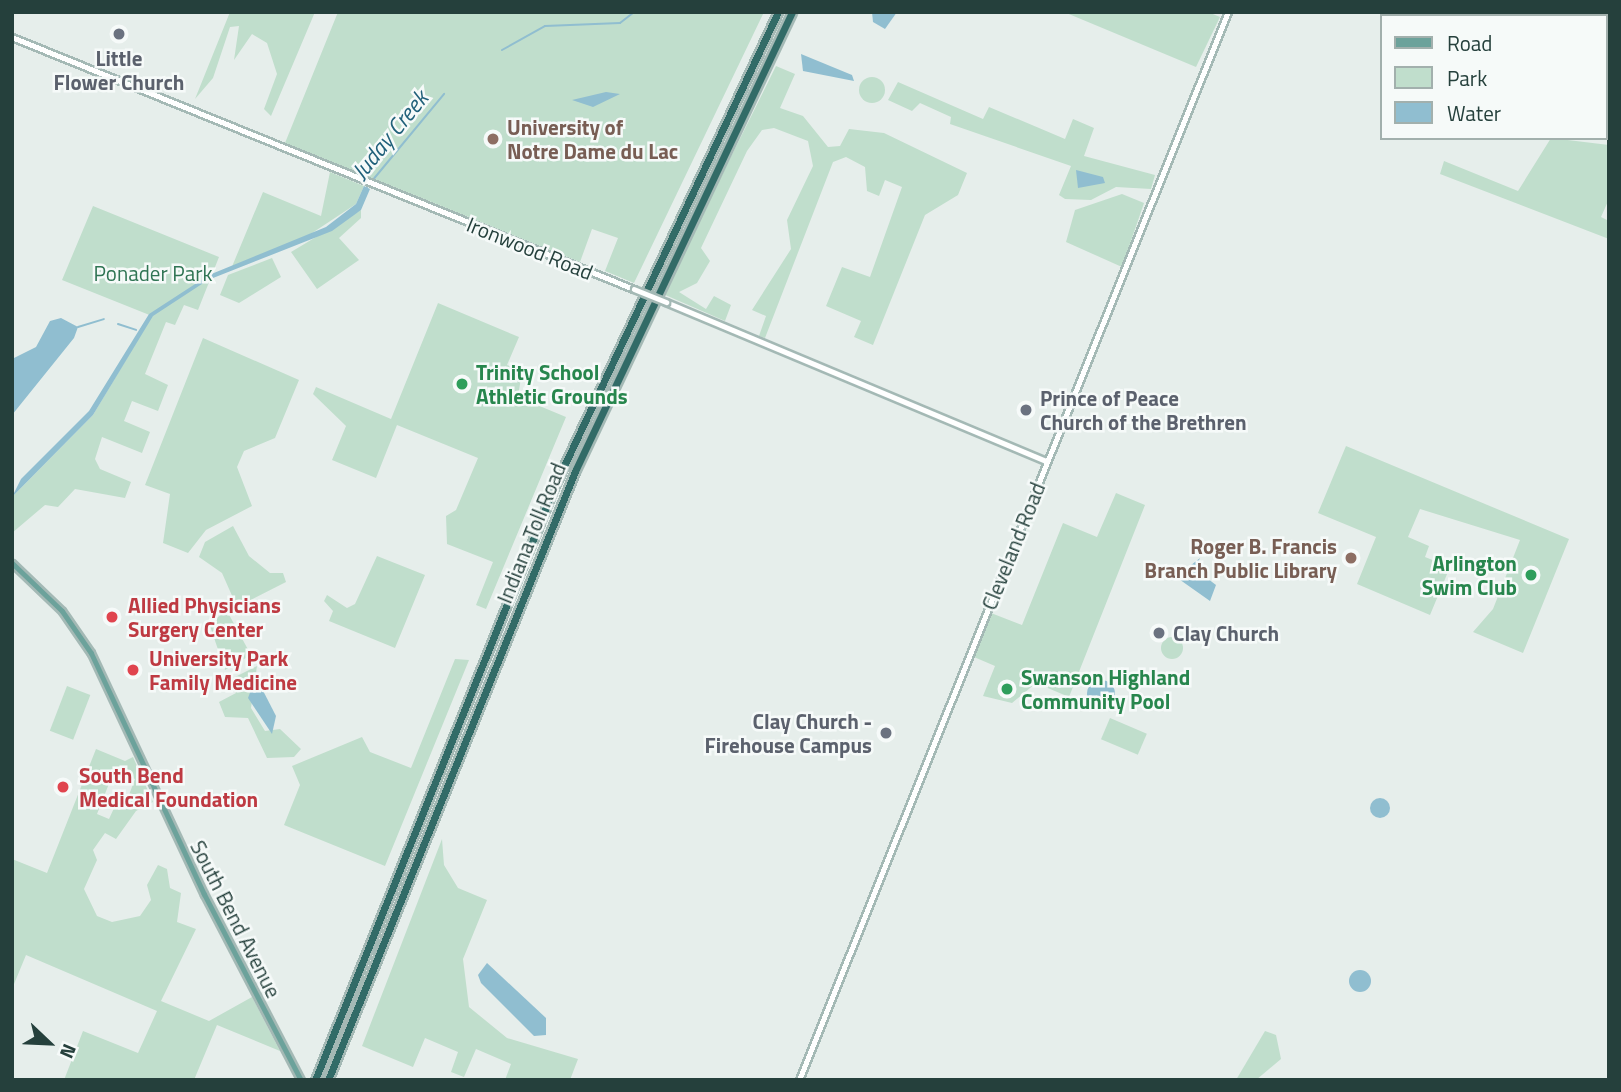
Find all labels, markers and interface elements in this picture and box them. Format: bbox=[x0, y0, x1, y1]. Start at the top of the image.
legend bbox=[1380, 14, 1607, 140]
marker: Little Flower Church bbox=[111, 26, 127, 42]
text: Road bbox=[1447, 27, 1492, 59]
place label: Little Flower Church bbox=[54, 45, 184, 95]
text: Park bbox=[1447, 62, 1487, 94]
water label: Juday Creek bbox=[346, 85, 434, 185]
text: Water bbox=[1447, 97, 1501, 129]
place label: University of Notre Dame du Lac bbox=[507, 114, 678, 164]
marker: University of Notre Dame du Lac bbox=[485, 131, 501, 147]
street label: Ironwood Road bbox=[463, 211, 597, 285]
park label: Ponader Park bbox=[93, 260, 213, 286]
place label: Trinity School Athletic Grounds bbox=[476, 359, 628, 409]
marker: Trinity School Athletic Grounds bbox=[454, 376, 470, 392]
place label: Prince of Peace Church of the Brethren bbox=[1040, 385, 1247, 435]
marker: Prince of Peace Church of the Brethren bbox=[1018, 402, 1034, 418]
street label: Indiana Toll Road bbox=[491, 459, 571, 607]
street label: Cleveland Road bbox=[976, 479, 1050, 613]
place label: Roger B. Francis Branch Public Library bbox=[1144, 533, 1337, 583]
marker: Roger B. Francis Branch Public Library bbox=[1343, 550, 1359, 566]
place label: Arlington Swim Club bbox=[1422, 550, 1517, 600]
marker: Arlington Swim Club bbox=[1523, 567, 1539, 583]
place label: Allied Physicians Surgery Center bbox=[128, 592, 281, 642]
marker: Allied Physicians Surgery Center bbox=[102, 607, 122, 627]
place label: Clay Church bbox=[1173, 620, 1279, 646]
marker: Clay Church bbox=[1151, 625, 1167, 641]
place label: University Park Family Medicine bbox=[149, 645, 297, 695]
marker: University Park Family Medicine bbox=[123, 660, 143, 680]
place label: Swanson Highland Community Pool bbox=[1021, 664, 1190, 714]
marker: Swanson Highland Community Pool bbox=[999, 681, 1015, 697]
place label: Clay Church - Firehouse Campus bbox=[705, 708, 872, 758]
marker: Clay Church - Firehouse Campus bbox=[878, 725, 894, 741]
place label: South Bend Medical Foundation bbox=[79, 762, 258, 812]
marker: South Bend Medical Foundation bbox=[53, 777, 73, 797]
street label: South Bend Avenue bbox=[185, 836, 287, 1002]
north arrow bbox=[14, 1008, 84, 1078]
text: N bbox=[53, 1040, 85, 1063]

